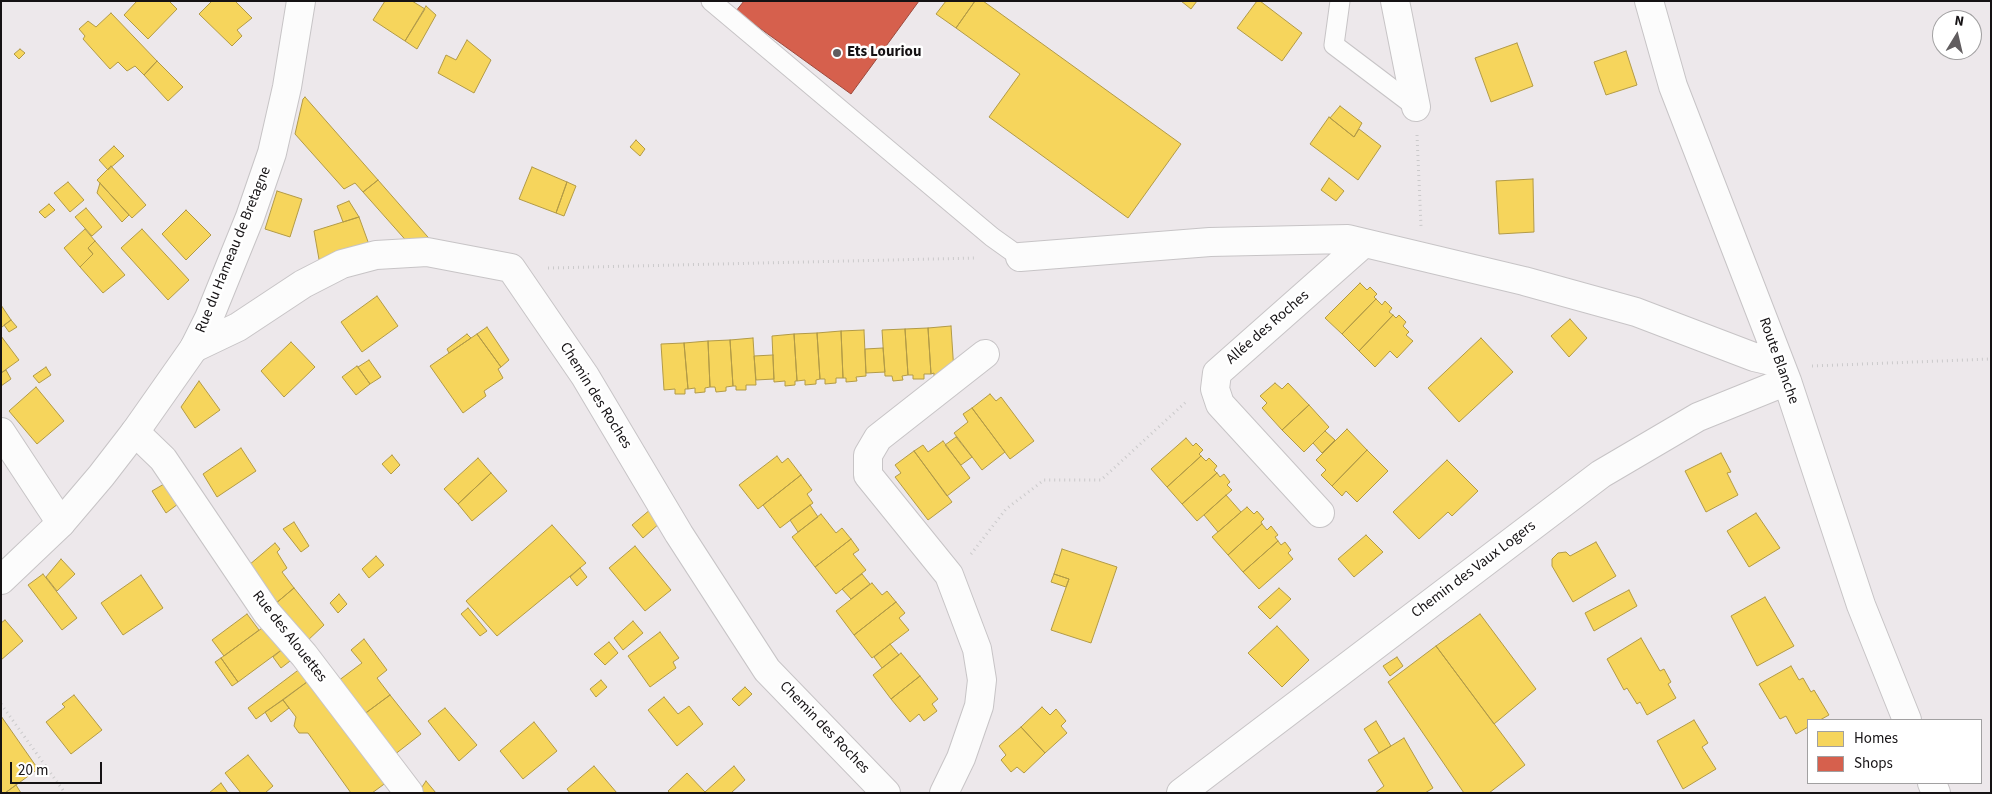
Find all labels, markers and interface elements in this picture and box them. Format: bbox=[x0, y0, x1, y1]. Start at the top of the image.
north arrow bbox=[1932, 10, 1982, 60]
text: N bbox=[1953, 11, 1965, 32]
place label: Ets Louriou bbox=[847, 44, 921, 62]
marker: Ets Louriou bbox=[831, 47, 843, 59]
street label: Rue du Hameau de Bretagne bbox=[192, 164, 276, 336]
street label: Allée des Roches bbox=[1223, 287, 1313, 369]
street label: Route Blanche bbox=[1754, 315, 1802, 407]
street label: Chemin des Roches bbox=[555, 340, 635, 452]
street label: Chemin des Vaux Logers bbox=[1408, 517, 1540, 623]
street label: Rue des Alouettes bbox=[248, 588, 330, 686]
street label: Chemin des Roches bbox=[775, 678, 873, 778]
legend bbox=[1807, 719, 1982, 784]
text: Homes bbox=[1854, 728, 1898, 749]
scale bar bbox=[12, 752, 105, 784]
text: Shops bbox=[1854, 753, 1893, 774]
text: 20 m bbox=[18, 760, 48, 781]

